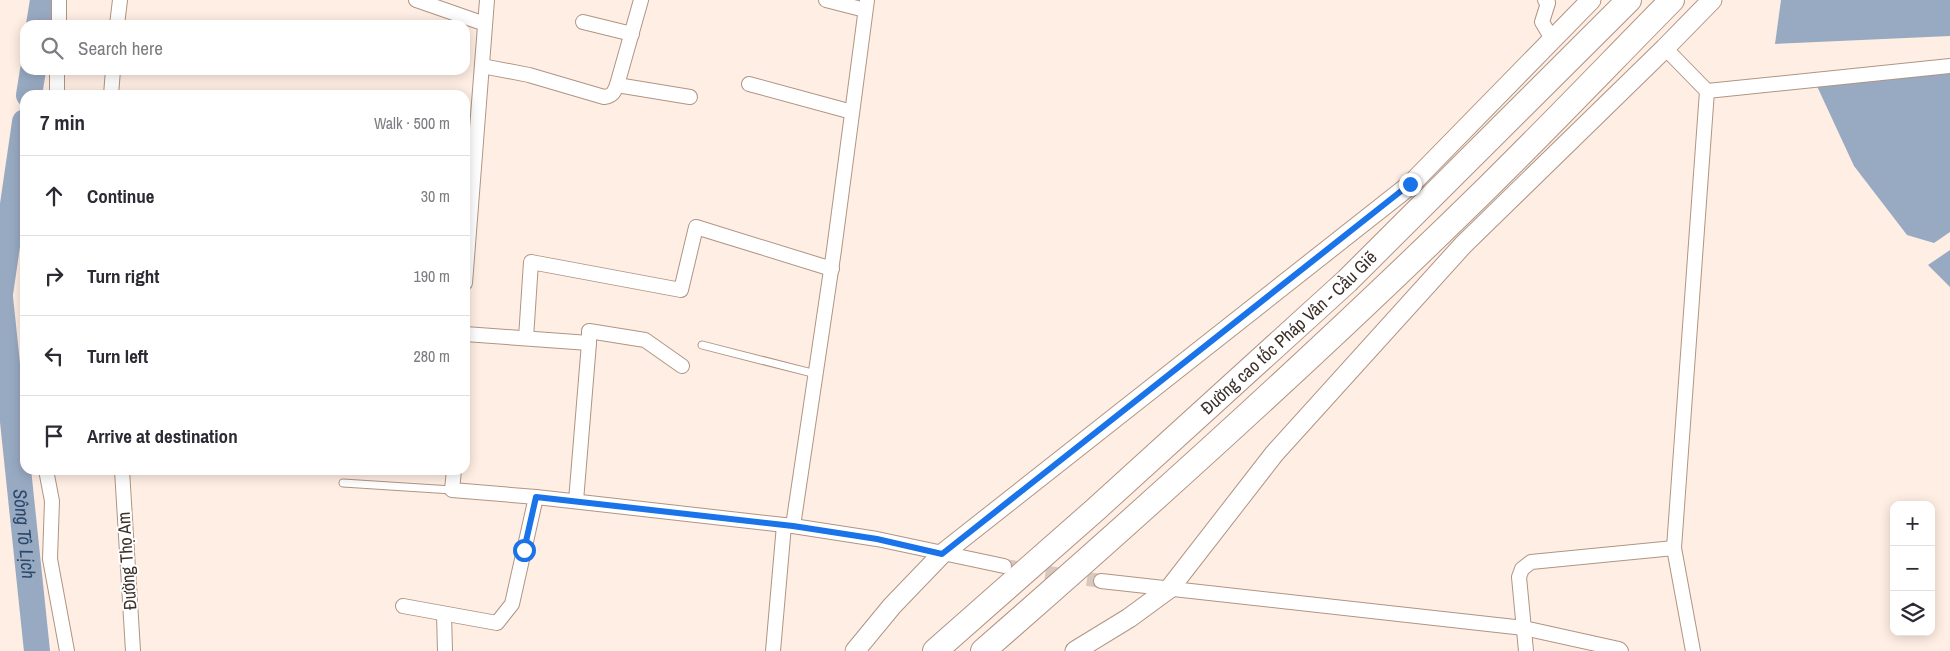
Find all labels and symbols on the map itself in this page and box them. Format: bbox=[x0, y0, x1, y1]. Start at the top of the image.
route end bbox=[1399, 173, 1422, 196]
street label: Đường cao tốc Pháp Vân - Cầu Giẽ bbox=[1195, 245, 1382, 420]
water label: Sông Tô Lịch bbox=[7, 487, 42, 580]
street label: Đường Thọ Am bbox=[111, 511, 142, 611]
route start bbox=[513, 539, 536, 562]

